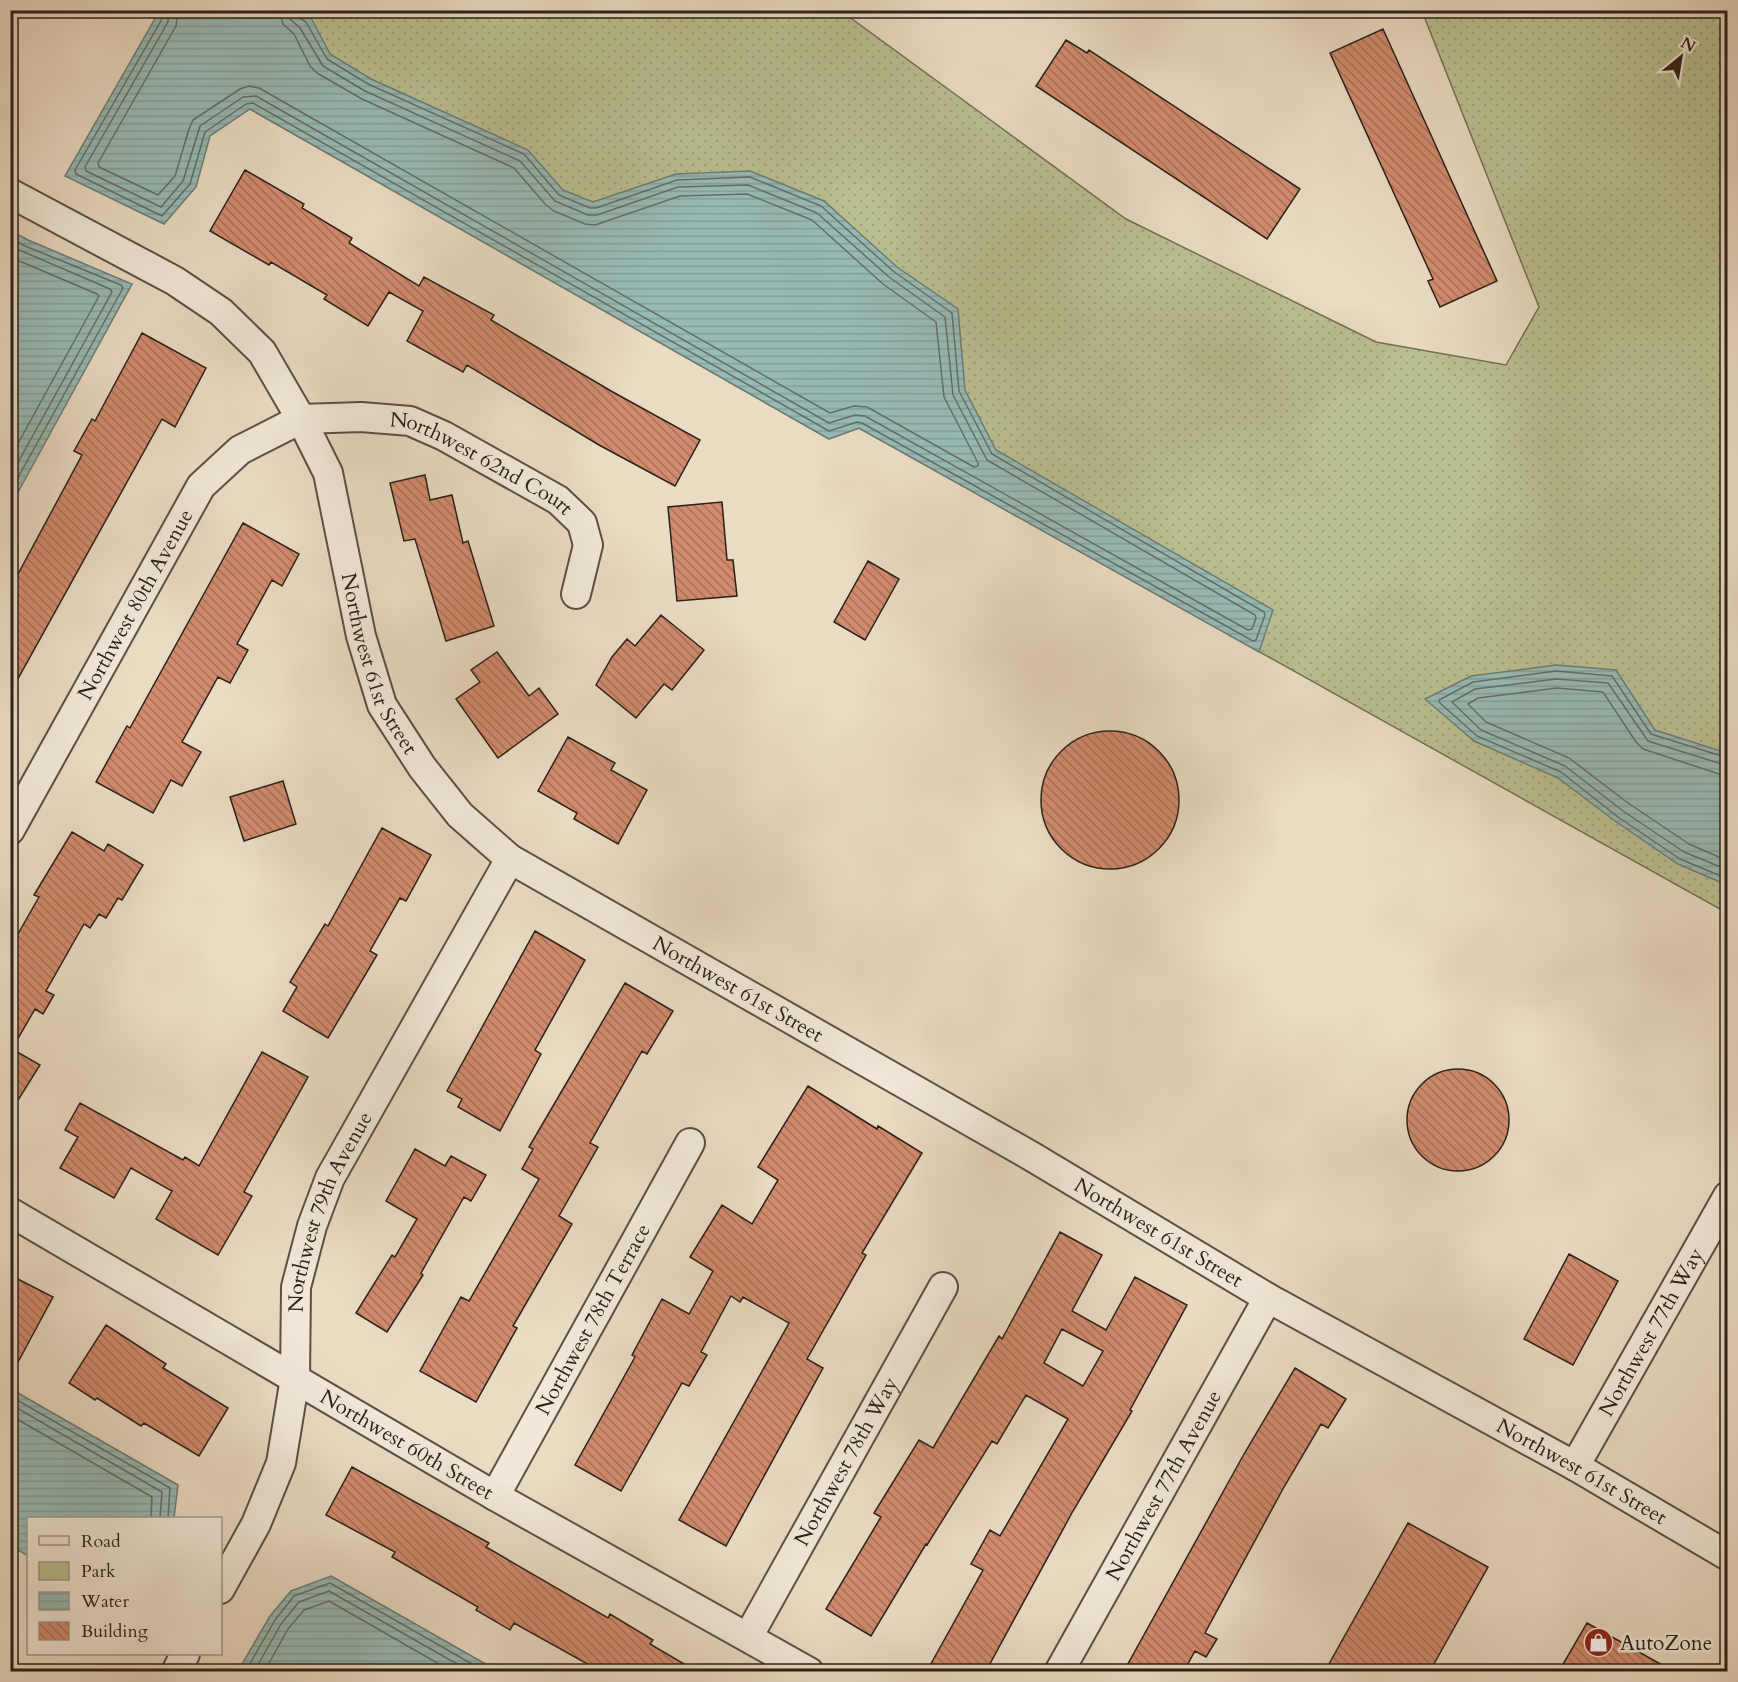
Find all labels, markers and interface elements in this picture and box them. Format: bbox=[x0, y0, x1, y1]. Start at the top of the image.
north arrow bbox=[1651, 27, 1711, 87]
text: N bbox=[1676, 32, 1700, 58]
street label: Northwest 62nd Court bbox=[389, 405, 580, 522]
street label: Northwest 80th Avenue bbox=[71, 504, 200, 705]
street label: Northwest 61st Street bbox=[334, 570, 425, 760]
street label: Northwest 61st Street bbox=[647, 929, 829, 1049]
street label: Northwest 79th Avenue bbox=[281, 1106, 379, 1313]
street label: Northwest 61st Street bbox=[1069, 1171, 1249, 1294]
street label: Northwest 78th Terrace bbox=[528, 1218, 657, 1420]
street label: Northwest 77th Way bbox=[1592, 1242, 1710, 1422]
street label: Northwest 78th Way bbox=[787, 1372, 905, 1551]
street label: Northwest 60th Street bbox=[315, 1382, 499, 1507]
street label: Northwest 77th Avenue bbox=[1098, 1385, 1228, 1586]
street label: Northwest 61st Street bbox=[1491, 1411, 1673, 1532]
legend bbox=[27, 1517, 222, 1655]
text: Road bbox=[81, 1529, 121, 1554]
text: Park bbox=[81, 1559, 116, 1584]
text: Water bbox=[80, 1589, 130, 1614]
text: Building bbox=[81, 1619, 149, 1644]
shop icon: AutoZone bbox=[1583, 1627, 1615, 1659]
place label: AutoZone bbox=[1620, 1629, 1712, 1658]

